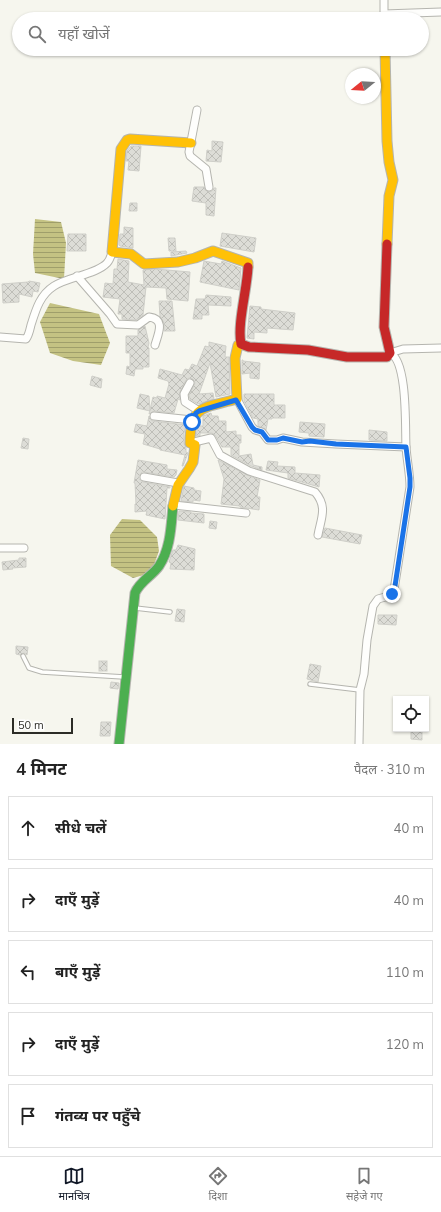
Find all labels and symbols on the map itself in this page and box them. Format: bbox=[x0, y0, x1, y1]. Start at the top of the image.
north arrow bbox=[345, 68, 381, 104]
route start bbox=[183, 413, 201, 431]
route end bbox=[383, 585, 401, 603]
scale bar bbox=[12, 716, 73, 735]

